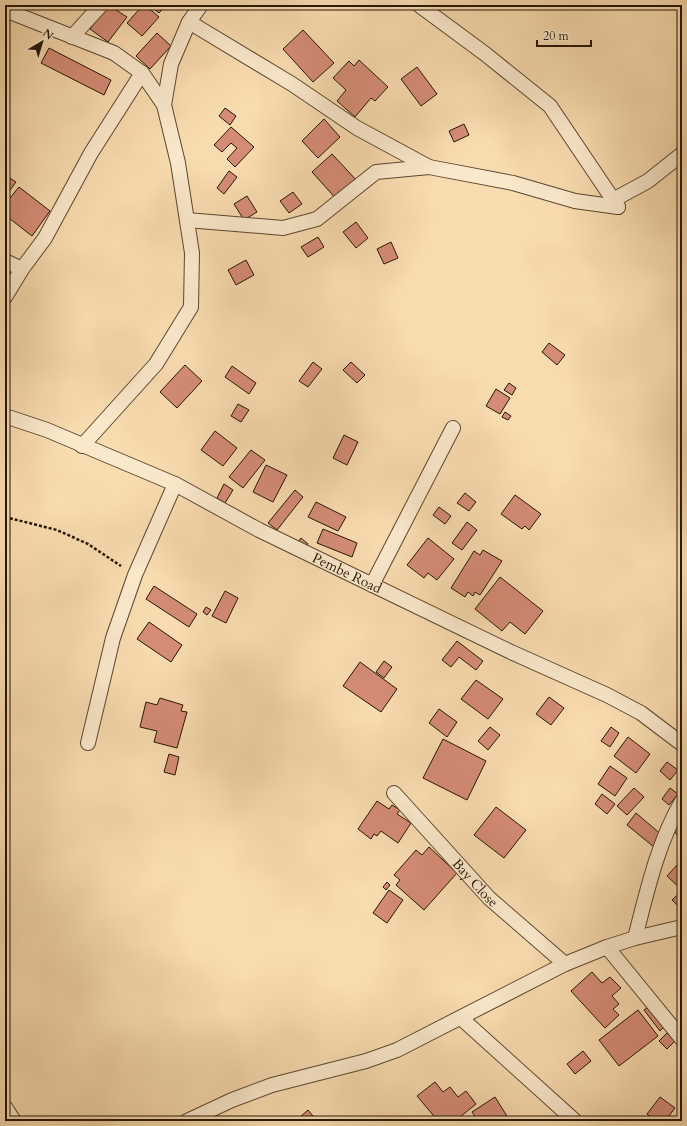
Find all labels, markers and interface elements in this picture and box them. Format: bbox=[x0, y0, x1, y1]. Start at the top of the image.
north arrow bbox=[22, 22, 62, 62]
scale bar bbox=[537, 22, 591, 48]
text: N bbox=[39, 26, 57, 44]
text: 20 m bbox=[543, 28, 570, 44]
street label: Pembe Road bbox=[309, 548, 386, 598]
street label: Bay Close bbox=[448, 854, 502, 911]

